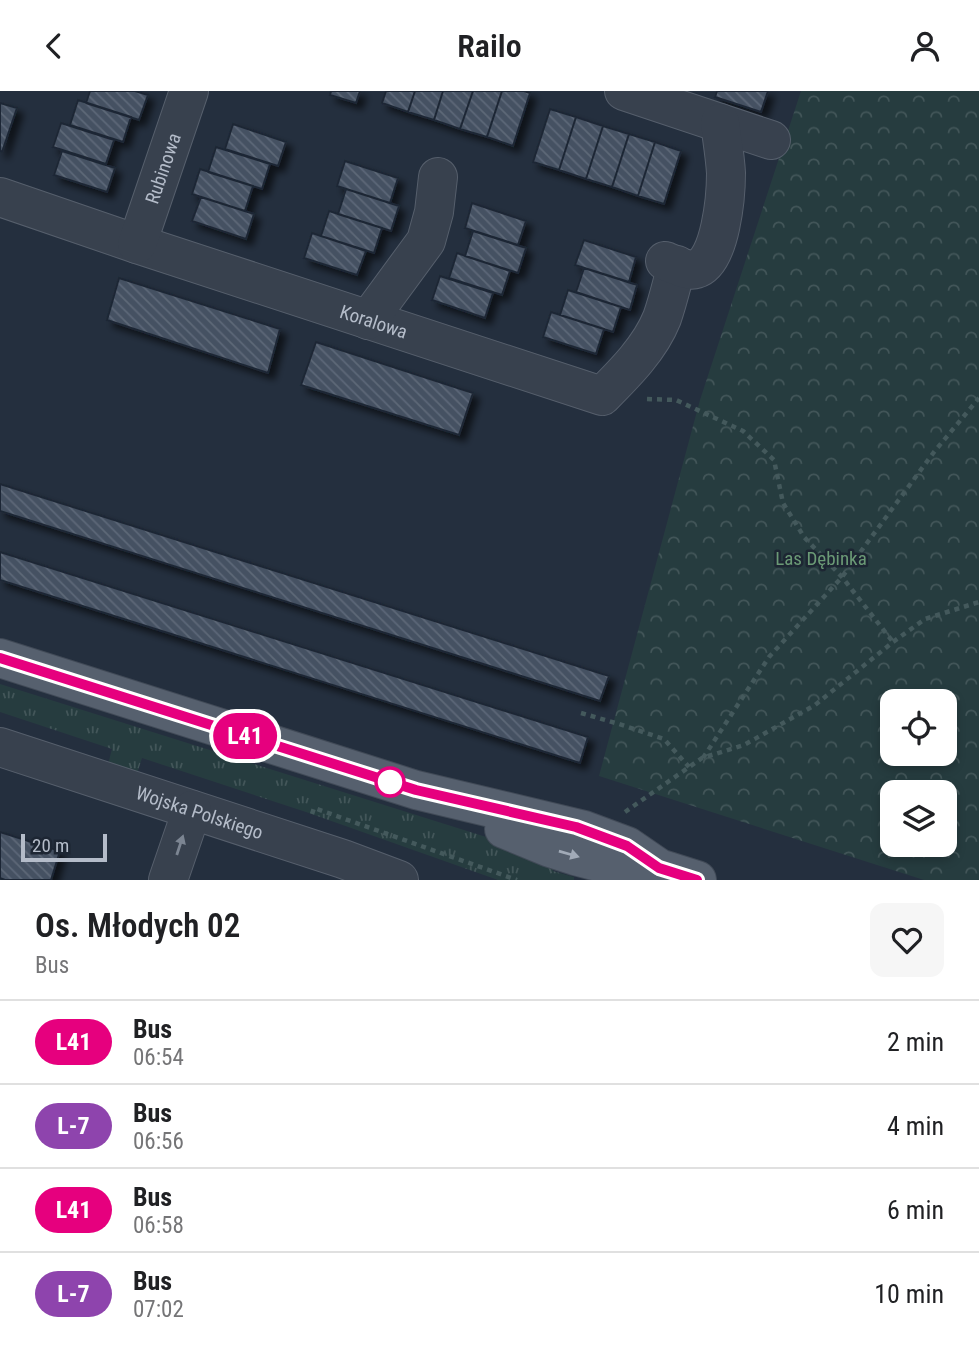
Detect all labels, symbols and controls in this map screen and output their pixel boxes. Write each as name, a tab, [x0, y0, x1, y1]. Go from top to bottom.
icon: back	[35, 27, 73, 65]
text: Railo	[457, 27, 522, 65]
icon: person	[906, 27, 944, 65]
street label: Rubinowa	[141, 130, 186, 207]
street label: Koralowa	[337, 300, 410, 344]
park label: Las Dębinka	[775, 547, 867, 570]
map controls	[880, 689, 957, 857]
button: locate	[880, 689, 957, 766]
line badge: L41	[205, 713, 285, 759]
text: L41	[227, 722, 263, 750]
unlabelled marker	[375, 767, 405, 797]
button: layers	[880, 780, 957, 857]
street label: Wojska Polskiego	[133, 781, 266, 844]
scale bar	[21, 831, 107, 863]
text: 20 m	[32, 834, 69, 857]
one-way arrow	[175, 834, 186, 855]
one-way arrow	[559, 850, 580, 860]
button: heart	[870, 903, 944, 977]
text: Os. Młodych 02	[35, 906, 240, 945]
text: Bus	[35, 952, 69, 979]
text: Bus	[133, 1014, 172, 1044]
text: 2 min	[887, 1027, 944, 1057]
text: L41	[56, 1028, 91, 1056]
text: 06:54	[133, 1044, 184, 1071]
text: Bus	[133, 1098, 172, 1128]
text: 4 min	[887, 1111, 944, 1141]
text: L-7	[57, 1112, 90, 1140]
text: 06:56	[133, 1128, 184, 1155]
text: Bus	[133, 1182, 172, 1212]
text: 6 min	[887, 1195, 944, 1225]
text: L41	[56, 1196, 91, 1224]
text: 06:58	[133, 1212, 184, 1239]
text: Bus	[133, 1266, 172, 1296]
text: 10 min	[874, 1279, 944, 1309]
text: L-7	[57, 1280, 90, 1308]
text: 07:02	[133, 1296, 184, 1323]

